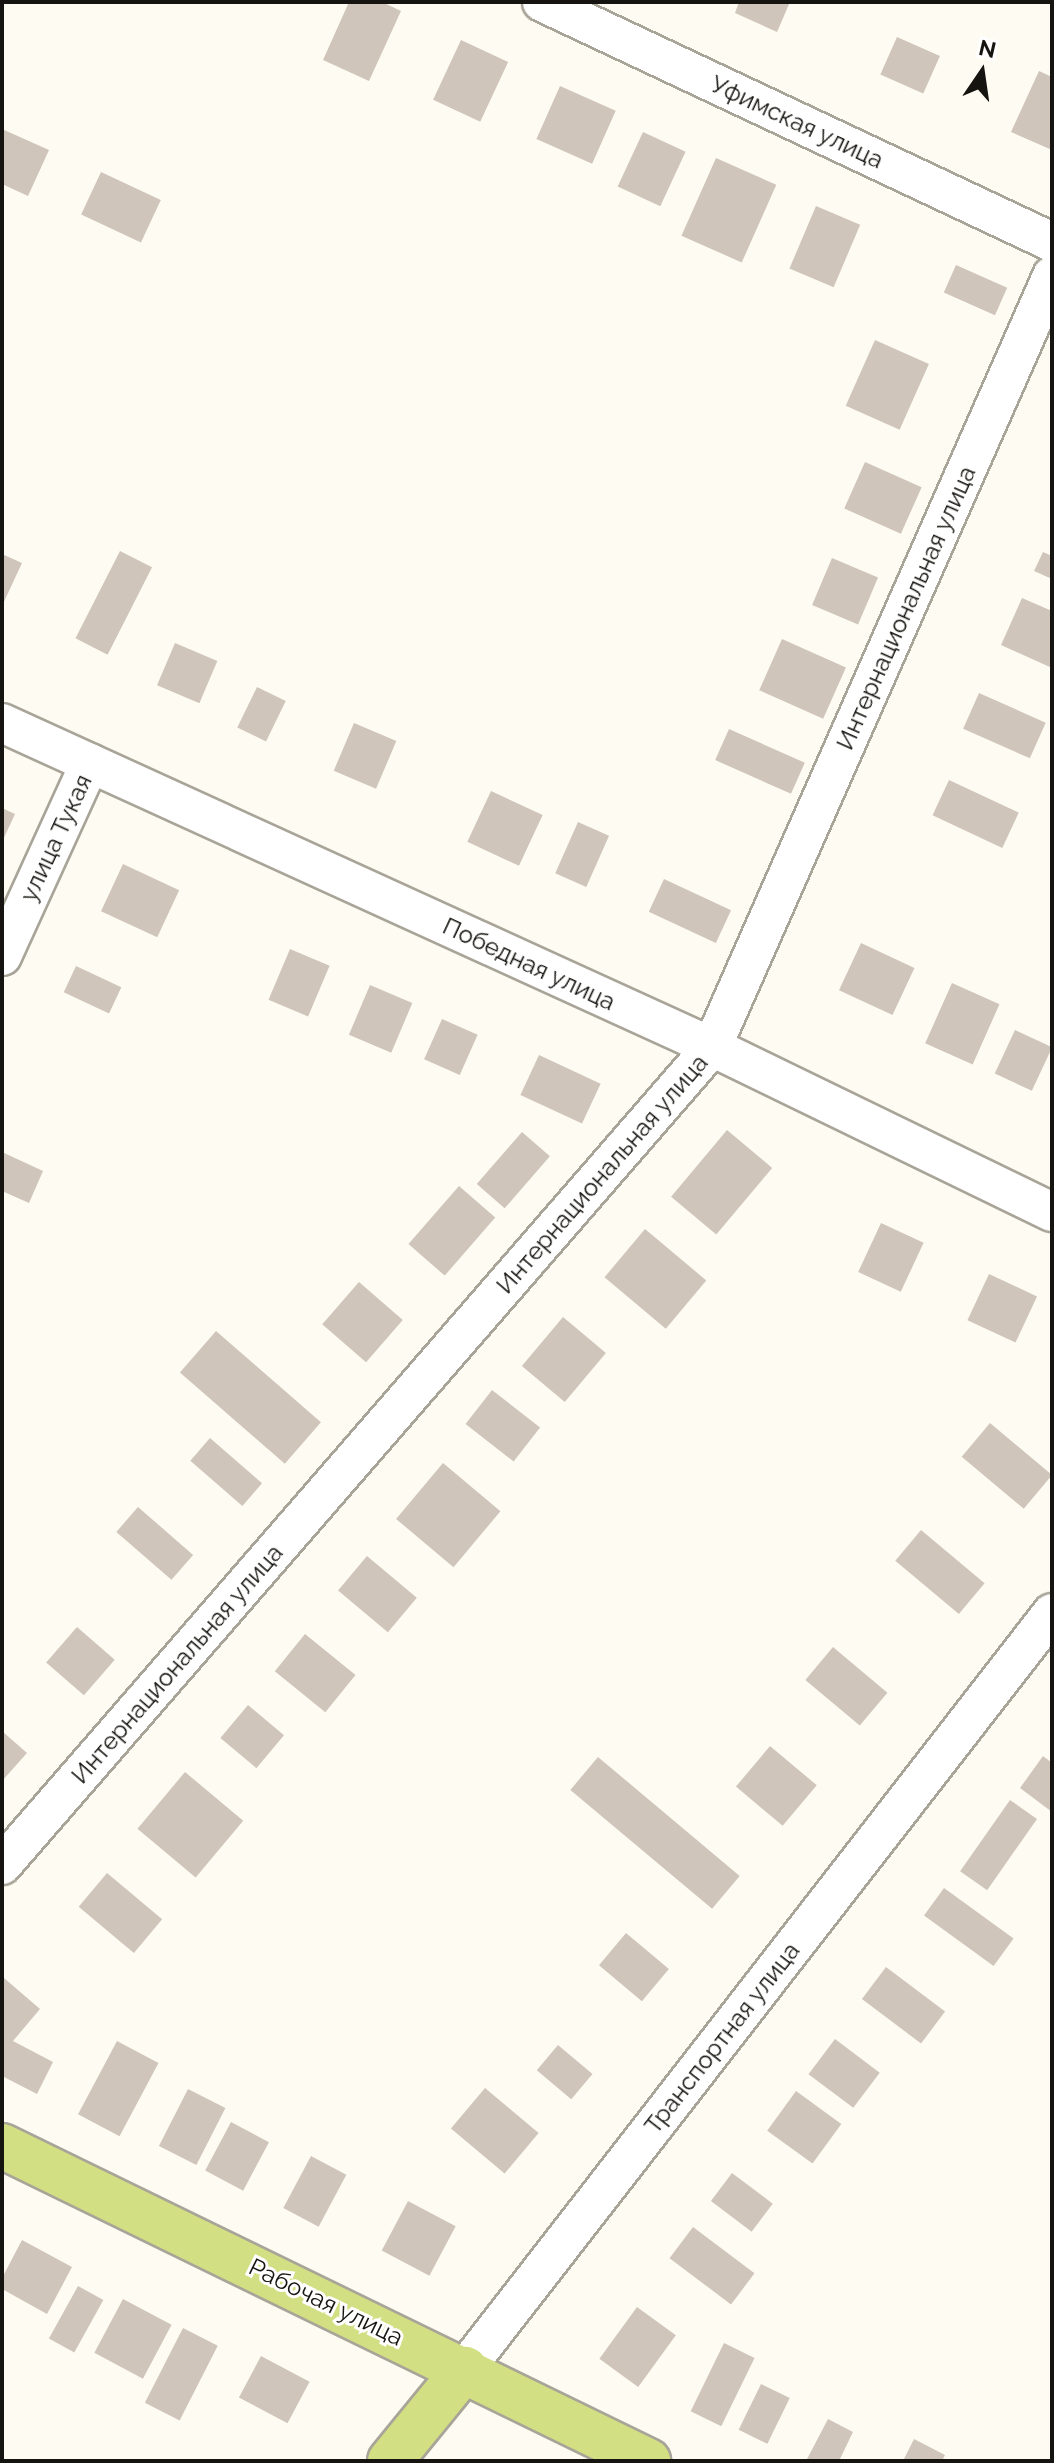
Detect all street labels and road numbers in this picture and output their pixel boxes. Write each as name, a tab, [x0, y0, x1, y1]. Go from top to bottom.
street label: Уфимская улица	[706, 69, 888, 175]
street label: Интернациональная улица	[830, 461, 982, 755]
street label: улица Тукая	[14, 770, 98, 906]
street label: Победная улица	[438, 911, 620, 1017]
street label: Интернациональная улица	[490, 1048, 714, 1300]
street label: Интернациональная улица	[65, 1538, 289, 1790]
street label: Транспортная улица	[638, 1936, 806, 2140]
street label: Рабочая улица	[244, 2252, 408, 2352]

